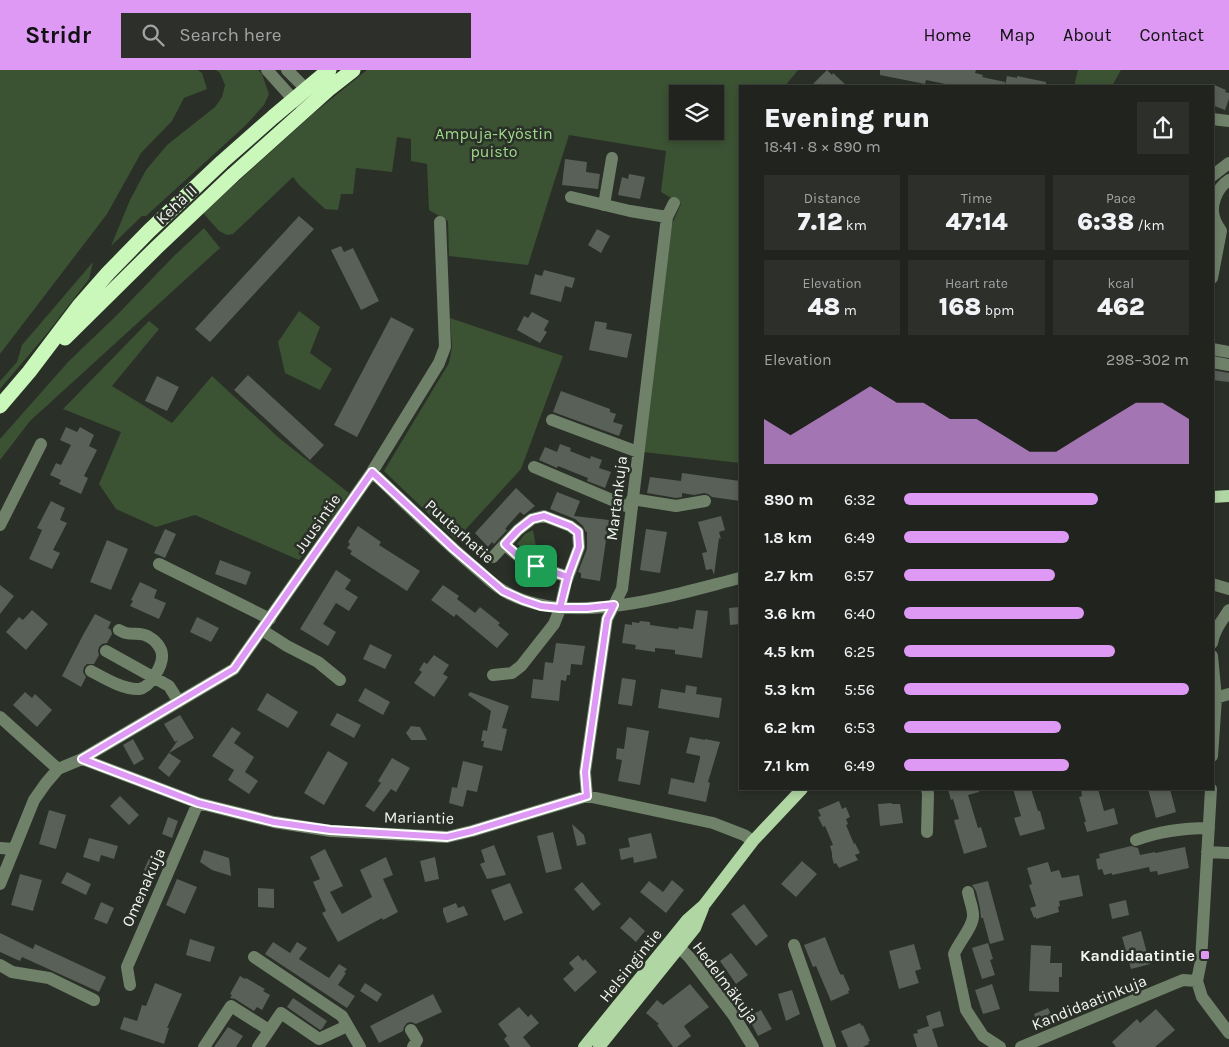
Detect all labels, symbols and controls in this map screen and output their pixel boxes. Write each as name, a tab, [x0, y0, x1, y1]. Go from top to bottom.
search box	[121, 13, 471, 58]
text: Stridr	[25, 21, 91, 49]
icon: search	[139, 21, 167, 49]
text: Search here	[179, 24, 281, 46]
text: Home	[923, 24, 971, 46]
text: Map	[999, 24, 1035, 46]
text: About	[1063, 24, 1112, 46]
text: Contact	[1140, 24, 1204, 46]
map controls	[669, 85, 724, 140]
button: layers	[669, 85, 724, 140]
text: Evening run	[764, 101, 930, 134]
button: share	[1137, 102, 1189, 154]
park label: Ampuja-Kyöstin puisto	[435, 124, 553, 161]
text: 18:41 · 8 × 890 m	[764, 137, 881, 156]
street label: Kehä II	[152, 181, 201, 228]
text: Distance	[804, 190, 860, 207]
text: Time	[961, 190, 992, 207]
text: Pace	[1106, 190, 1136, 207]
text: 7.12	[798, 207, 842, 236]
text: 47:14	[945, 207, 1008, 236]
text: 6:38	[1077, 207, 1134, 236]
text: km	[842, 217, 867, 234]
text: /km	[1134, 217, 1165, 234]
text: Elevation	[803, 275, 862, 292]
text: Heart rate	[945, 275, 1008, 292]
text: kcal	[1107, 275, 1134, 292]
text: 48	[808, 292, 840, 321]
text: 168	[939, 292, 981, 321]
text: 462	[1097, 292, 1145, 321]
text: m	[840, 302, 857, 319]
text: bpm	[981, 302, 1014, 319]
text: Elevation	[764, 350, 832, 369]
text: 298–302 m	[1106, 350, 1189, 369]
street label: Martankuja	[602, 455, 631, 541]
street label: Juusintie	[290, 490, 345, 556]
text: 890 m	[764, 490, 813, 509]
text: 6:32	[844, 490, 876, 509]
street label: Puutarhatie	[421, 495, 498, 567]
text: 1.8 km	[764, 528, 812, 547]
text: 6:49	[844, 528, 875, 547]
pin	[515, 545, 557, 587]
icon: arrive	[522, 552, 550, 580]
text: 2.7 km	[764, 566, 814, 585]
text: 6:57	[844, 566, 873, 585]
text: 3.6 km	[764, 604, 816, 623]
text: 6:40	[844, 604, 875, 623]
text: 4.5 km	[764, 642, 815, 661]
text: 6:25	[844, 642, 875, 661]
text: 5.3 km	[764, 680, 815, 699]
text: 5:56	[844, 680, 875, 699]
text: 6.2 km	[764, 718, 816, 737]
text: 6:53	[844, 718, 875, 737]
text: 7.1 km	[764, 756, 810, 775]
text: 6:49	[844, 756, 875, 775]
street label: Mariantie	[384, 807, 454, 828]
street label: Omenakuja	[118, 845, 169, 930]
street label: Helsingintie	[595, 925, 666, 1006]
street label: Hedelmäkuja	[689, 938, 762, 1027]
place label: Kandidaatintie	[1080, 946, 1195, 965]
marker: Kandidaatintie	[1199, 949, 1211, 961]
street label: Kandidaatinkuja	[1029, 971, 1150, 1034]

